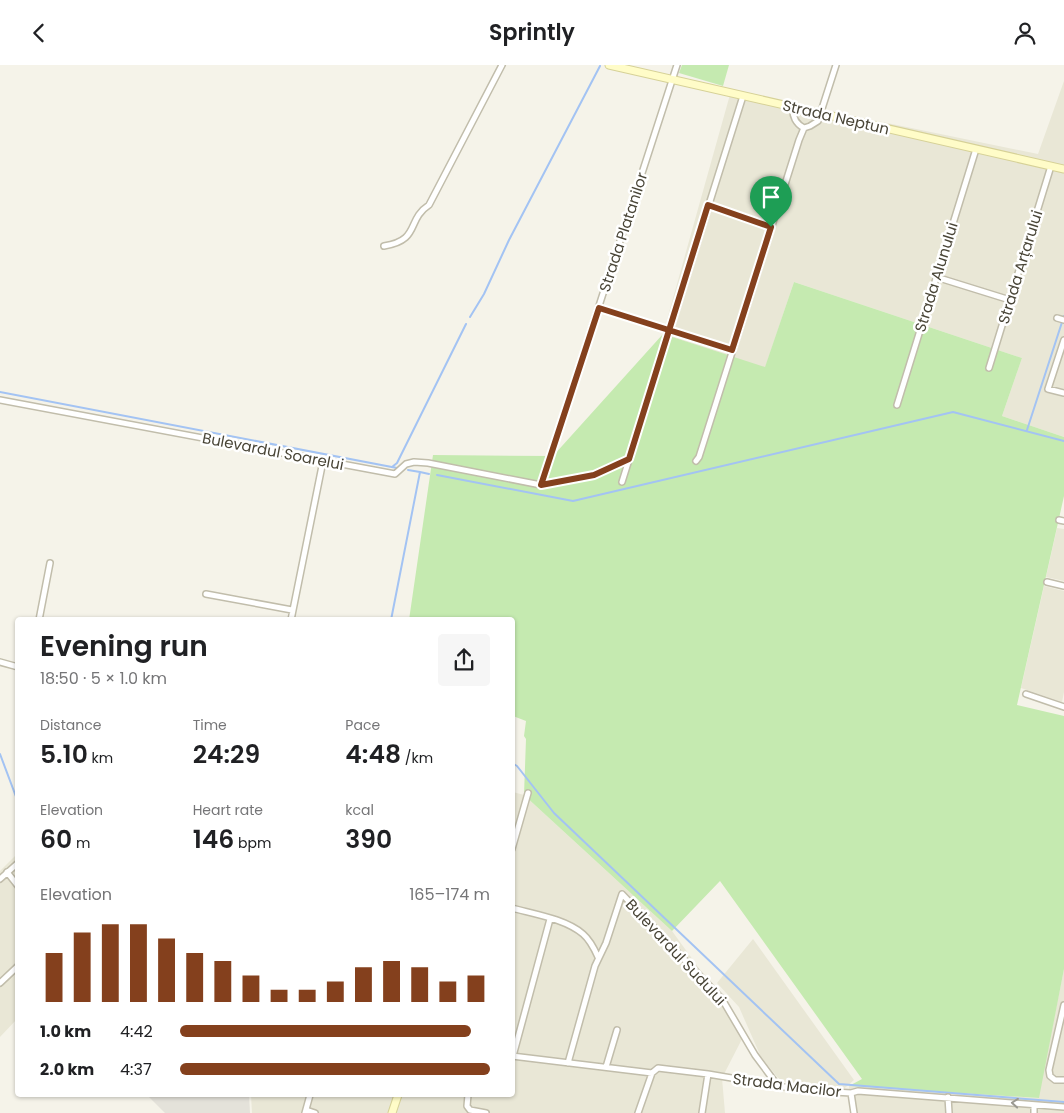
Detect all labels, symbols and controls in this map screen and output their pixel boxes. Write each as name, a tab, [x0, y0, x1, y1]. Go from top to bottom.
text: Sprintly	[489, 17, 575, 48]
icon: back	[25, 19, 53, 47]
icon: person	[1011, 19, 1039, 47]
street label: Strada Neptun	[781, 95, 891, 139]
street label: Strada Platanilor	[594, 169, 652, 294]
pin	[750, 176, 792, 227]
icon: arrive	[757, 183, 785, 211]
street label: Strada Arțarului	[993, 208, 1047, 326]
street label: Strada Alunului	[909, 219, 963, 335]
street label: Bulevardul Soarelui	[200, 427, 346, 475]
text: Evening run	[40, 627, 208, 666]
button: share	[438, 634, 490, 686]
text: 18:50 · 5 × 1.0 km	[40, 667, 167, 690]
text: Distance	[40, 715, 101, 735]
text: Time	[193, 715, 227, 735]
text: Pace	[345, 715, 380, 735]
text: 5.10	[40, 737, 88, 772]
text: 24:29	[193, 737, 260, 772]
text: 4:48	[345, 737, 401, 772]
text: km	[88, 748, 113, 768]
text: /km	[401, 748, 433, 768]
text: Elevation	[40, 800, 103, 820]
text: Heart rate	[193, 800, 263, 820]
text: kcal	[345, 800, 374, 820]
text: 60	[40, 822, 72, 857]
text: 146	[193, 822, 234, 857]
text: 390	[345, 822, 392, 857]
text: m	[72, 833, 90, 853]
text: bpm	[234, 833, 271, 853]
text: Elevation	[40, 883, 112, 906]
text: 165–174 m	[409, 883, 490, 906]
street label: Bulevardul Sudului	[621, 894, 731, 1010]
text: 1.0 km	[40, 1020, 91, 1043]
text: 4:42	[120, 1020, 153, 1043]
text: 2.0 km	[40, 1058, 94, 1081]
text: 4:37	[120, 1058, 152, 1081]
street label: Strada Macilor	[732, 1068, 843, 1102]
one-way arrow	[1011, 1098, 1019, 1109]

